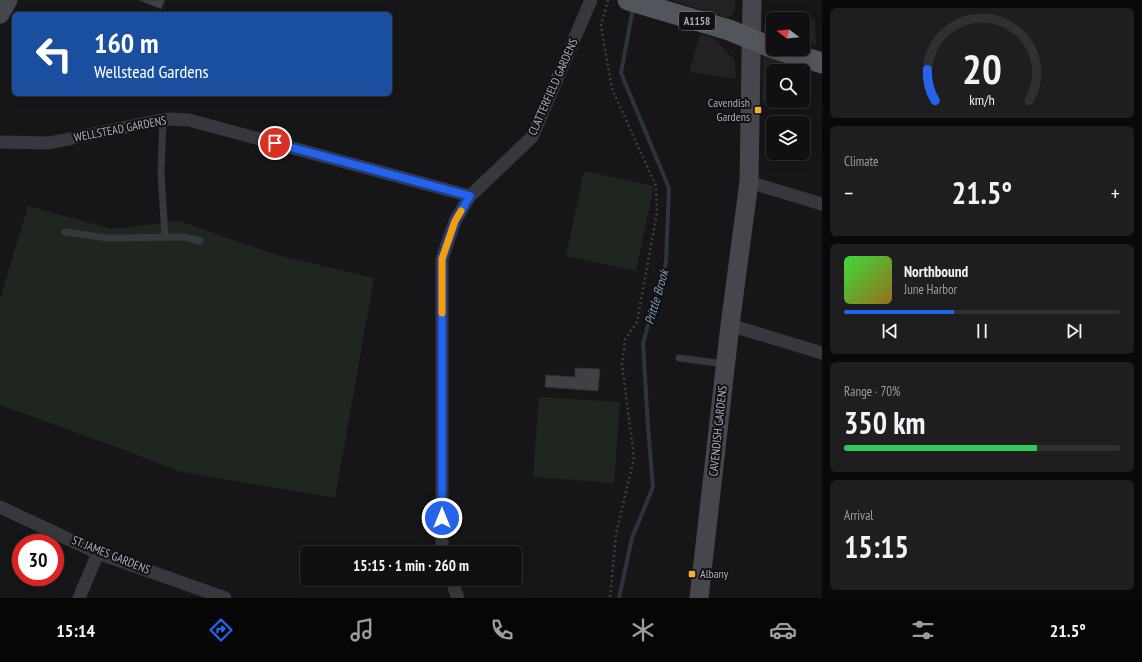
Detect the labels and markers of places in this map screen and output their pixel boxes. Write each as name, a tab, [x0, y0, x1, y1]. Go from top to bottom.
place label: Cavendish Gardens	[708, 95, 750, 124]
marker: Cavendish Gardens	[753, 105, 763, 115]
pin	[258, 126, 292, 160]
place label: Albany	[700, 566, 729, 581]
marker: Albany	[687, 569, 697, 579]

